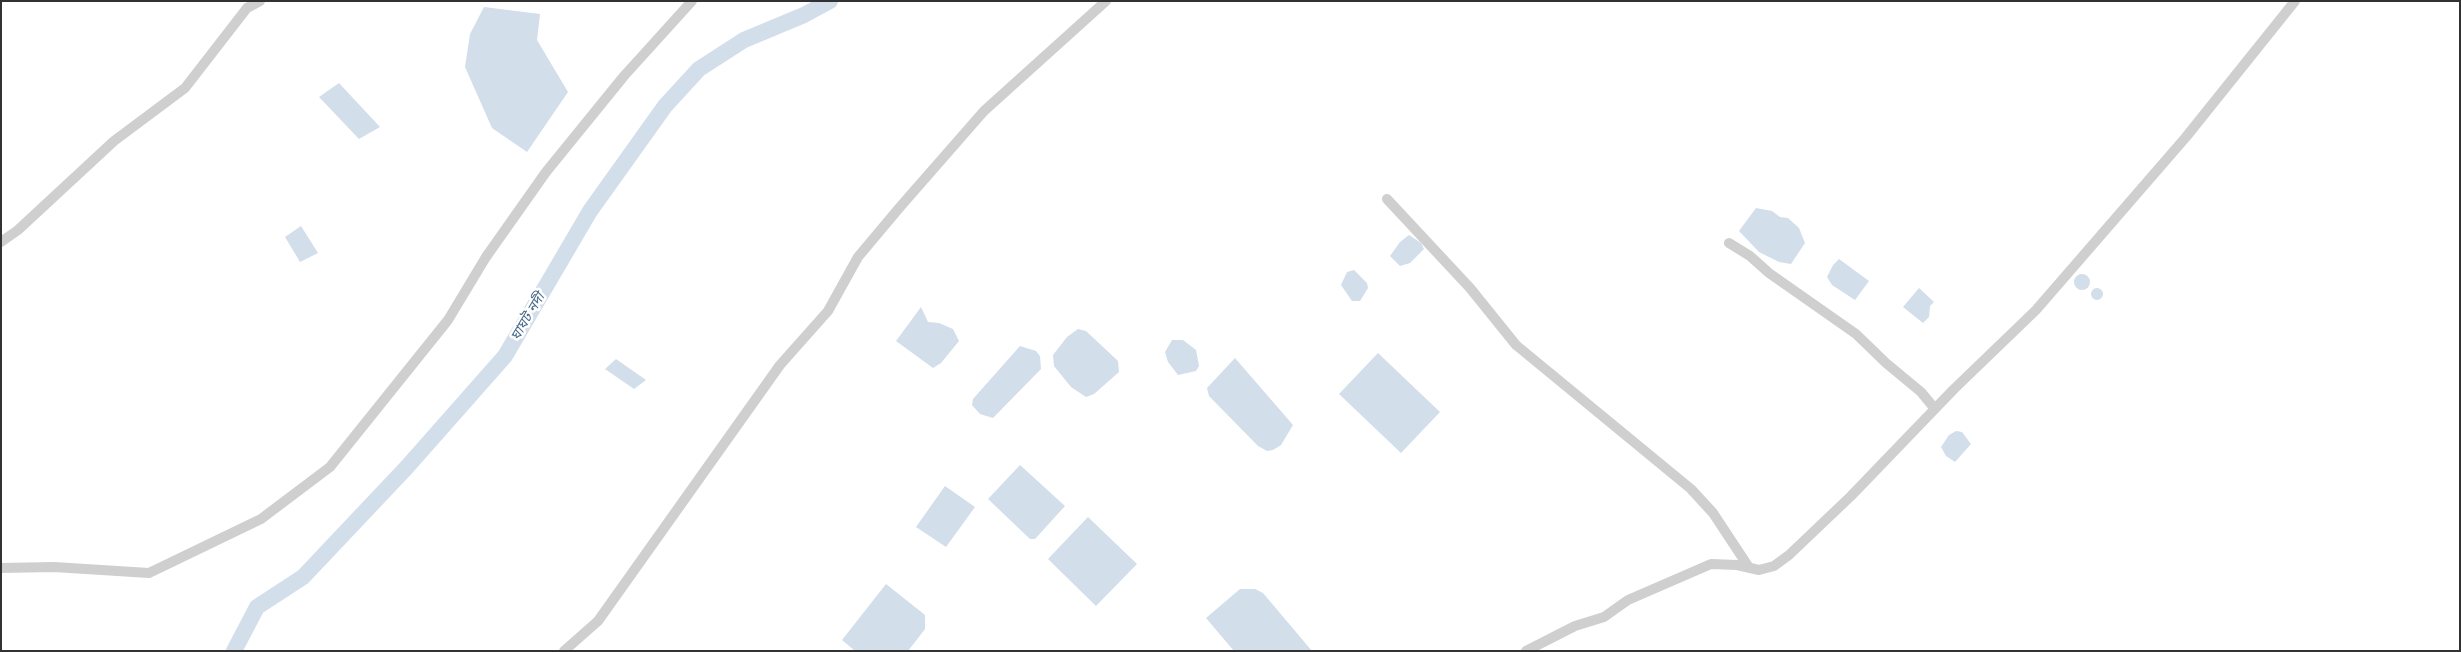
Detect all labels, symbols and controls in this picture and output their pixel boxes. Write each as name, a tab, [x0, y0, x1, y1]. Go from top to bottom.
water label: ঘাঘট নদী	[507, 290, 549, 344]

